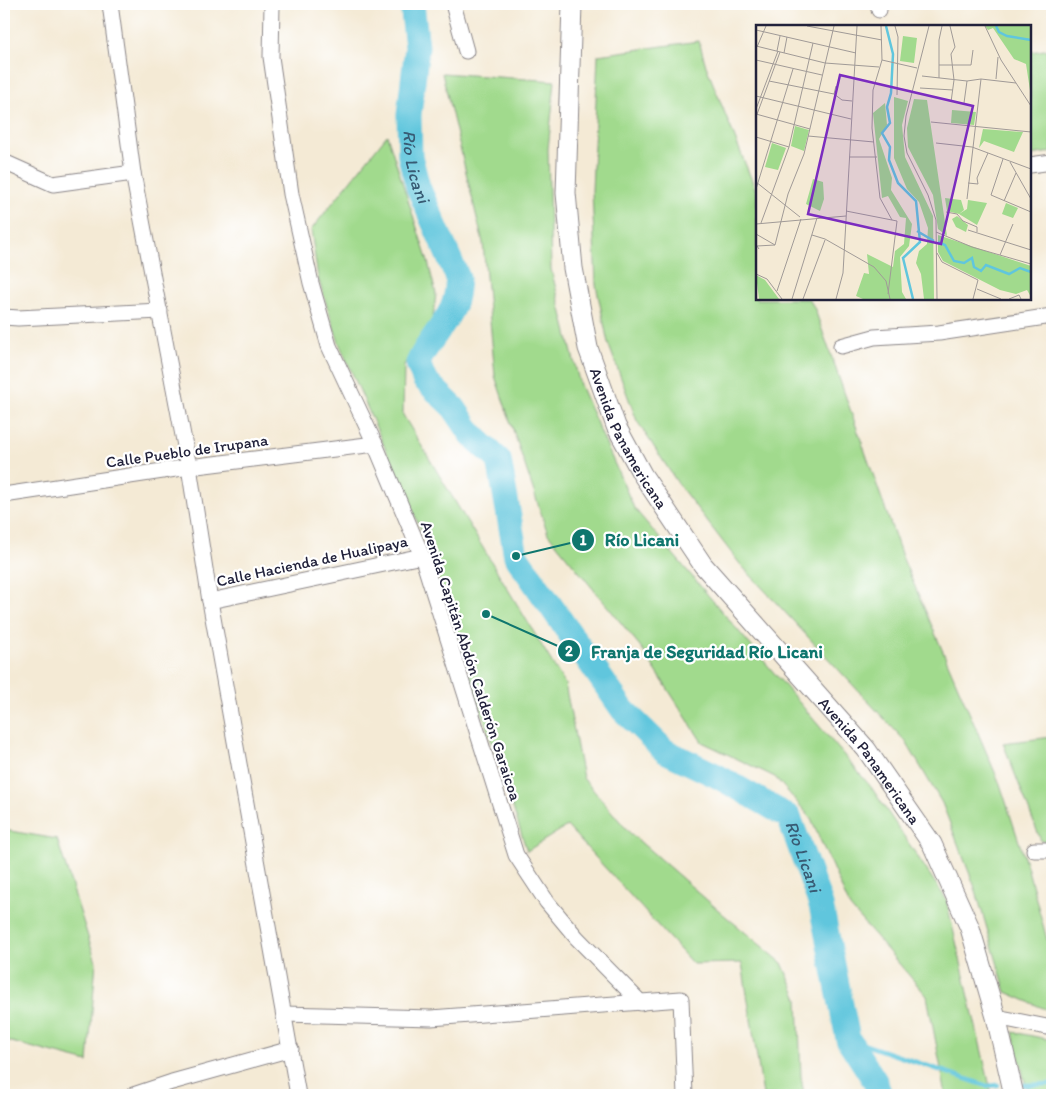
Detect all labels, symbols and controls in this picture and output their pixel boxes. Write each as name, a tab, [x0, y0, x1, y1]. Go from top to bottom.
inset map	[756, 25, 1031, 300]
water label: Río Licani	[398, 130, 436, 209]
street label: Avenida Panamericana	[586, 365, 672, 513]
street label: Calle Pueblo de Irupana	[105, 430, 270, 472]
street label: Avenida Capitán Abdón Calderón Garaicoa	[417, 519, 525, 804]
callout: Río Licani	[570, 523, 689, 556]
text: Río Licani	[605, 529, 679, 551]
street label: Calle Hacienda de Hualipaya	[215, 531, 410, 591]
text: 1	[580, 531, 587, 549]
callout: Franja de Seguridad Río Licani	[556, 635, 832, 668]
text: Franja de Seguridad Río Licani	[591, 641, 823, 663]
text: 2	[565, 642, 573, 660]
street label: Avenida Panamericana	[815, 693, 925, 828]
water label: Río Licani	[780, 818, 827, 897]

